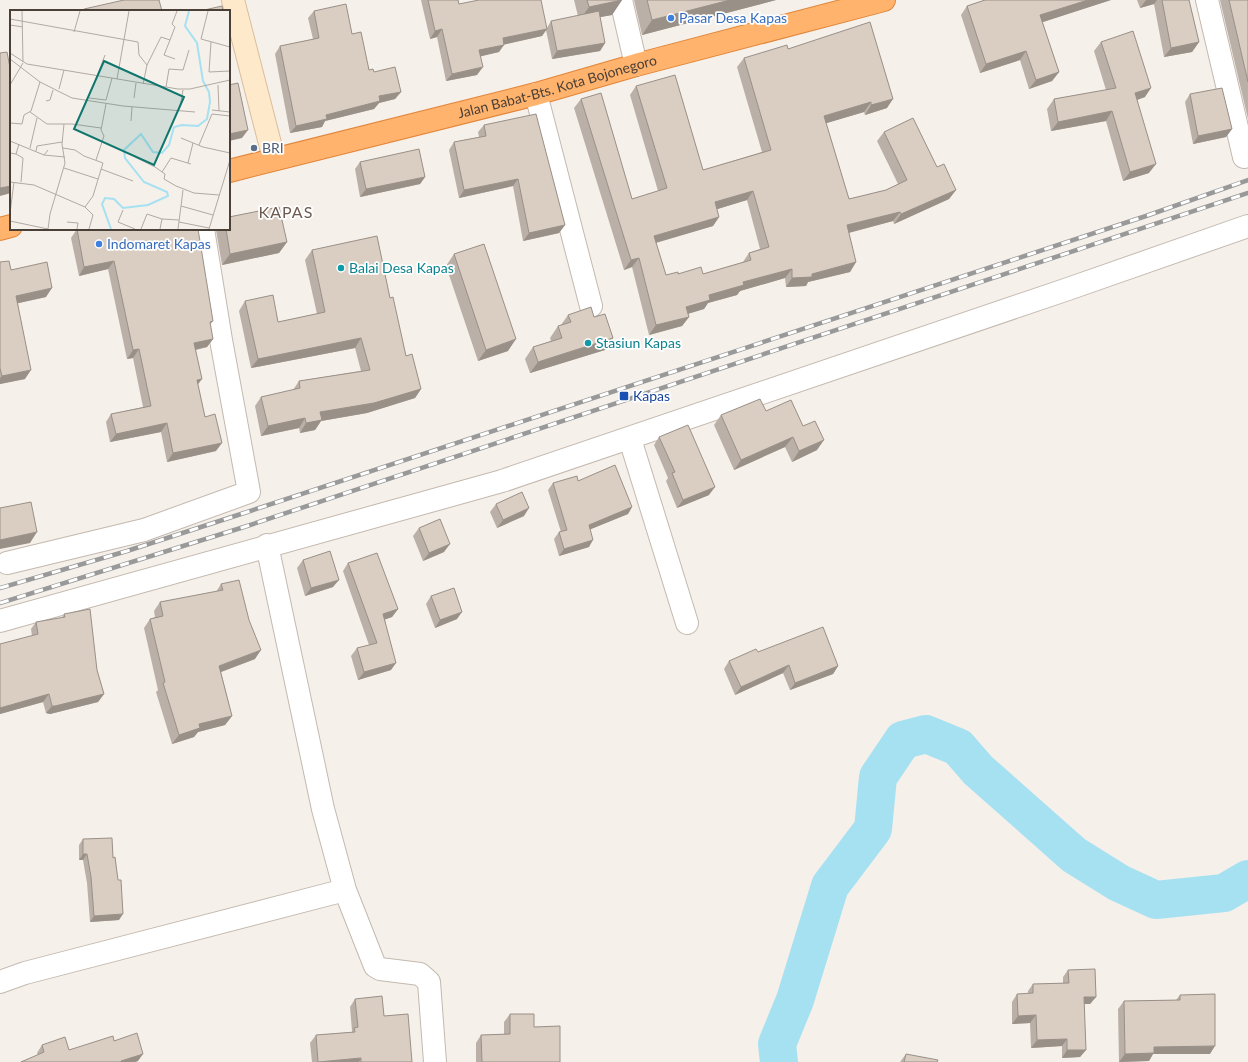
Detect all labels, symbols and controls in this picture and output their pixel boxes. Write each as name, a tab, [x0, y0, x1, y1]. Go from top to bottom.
place label: Pasar Desa Kapas	[679, 9, 787, 26]
inset map	[10, 10, 230, 230]
marker: Pasar Desa Kapas	[666, 13, 676, 23]
street label: Jalan Babat-Bts. Kota Bojonegoro	[456, 51, 659, 121]
place label: BRI	[262, 139, 284, 156]
marker: BRI	[249, 143, 259, 153]
district label: KAPAS	[259, 202, 313, 221]
place label: Indomaret Kapas	[107, 235, 211, 252]
marker: Indomaret Kapas	[94, 239, 104, 249]
place label: Balai Desa Kapas	[349, 259, 454, 276]
marker: Balai Desa Kapas	[336, 263, 346, 273]
place label: Stasiun Kapas	[596, 334, 681, 351]
marker: Stasiun Kapas	[583, 338, 593, 348]
place label: Kapas	[633, 387, 670, 404]
marker: Kapas	[618, 390, 630, 402]

